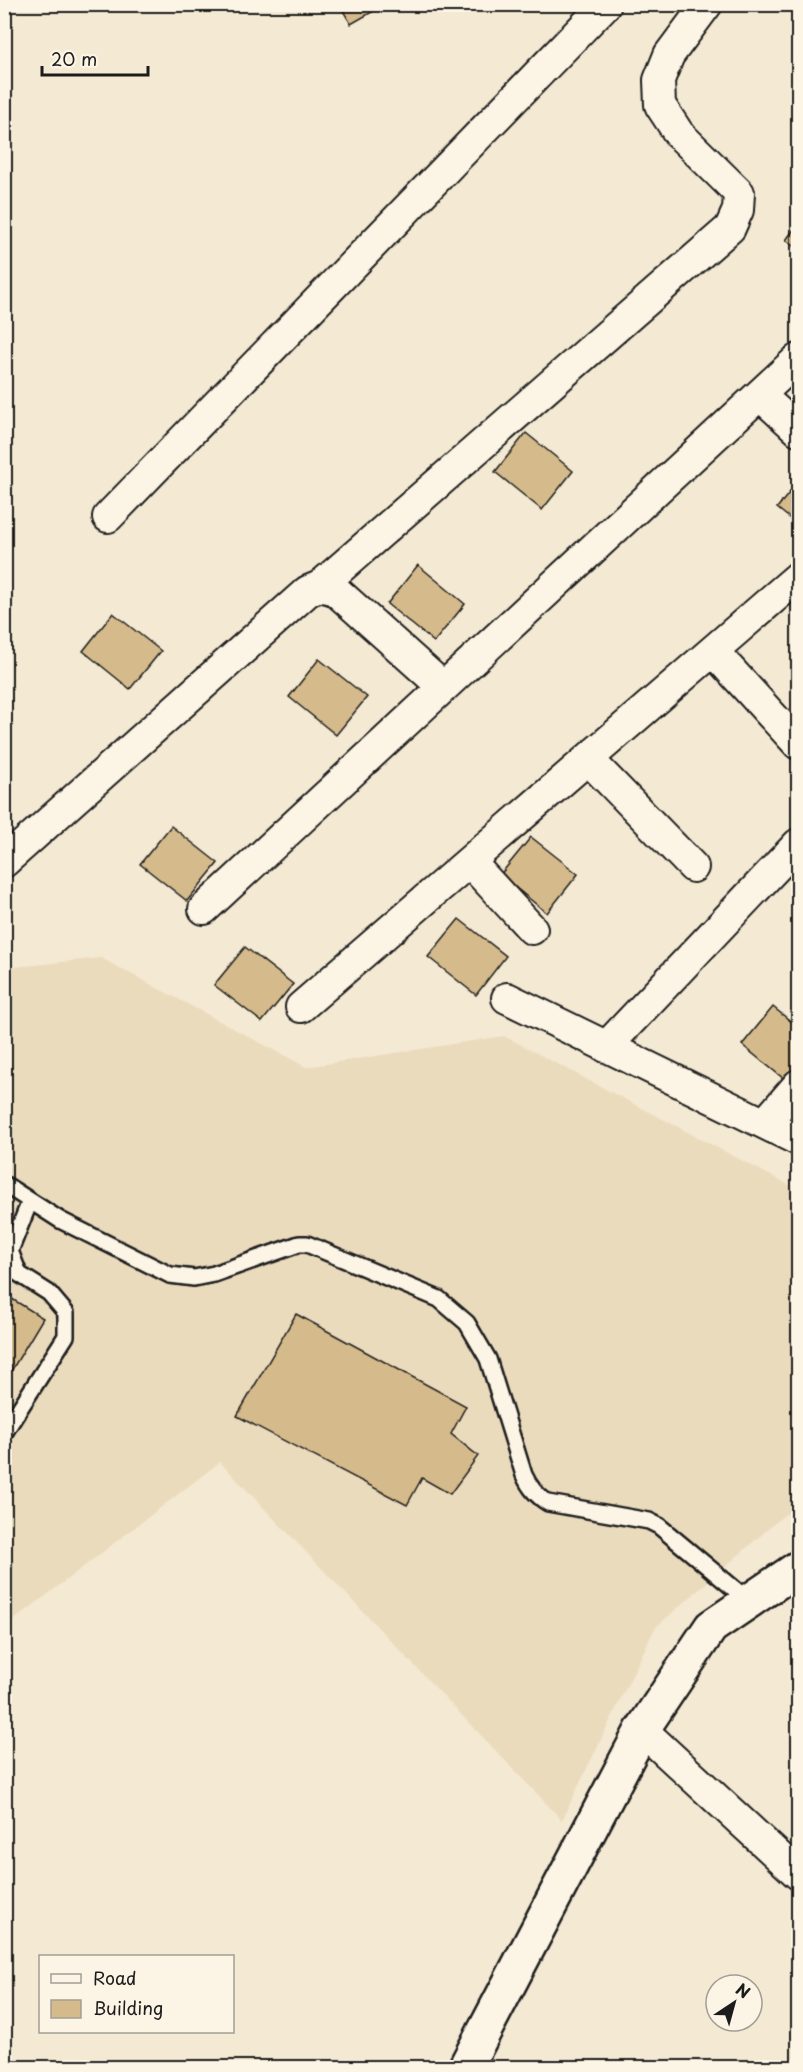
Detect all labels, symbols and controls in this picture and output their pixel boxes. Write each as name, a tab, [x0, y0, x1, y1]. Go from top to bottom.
scale bar	[42, 39, 148, 77]
text: 20 m	[51, 45, 97, 72]
legend	[39, 1955, 234, 2033]
text: Road	[93, 1964, 137, 1991]
north arrow	[704, 1973, 764, 2033]
text: N	[731, 1977, 756, 2003]
text: Building	[93, 1994, 163, 2021]

